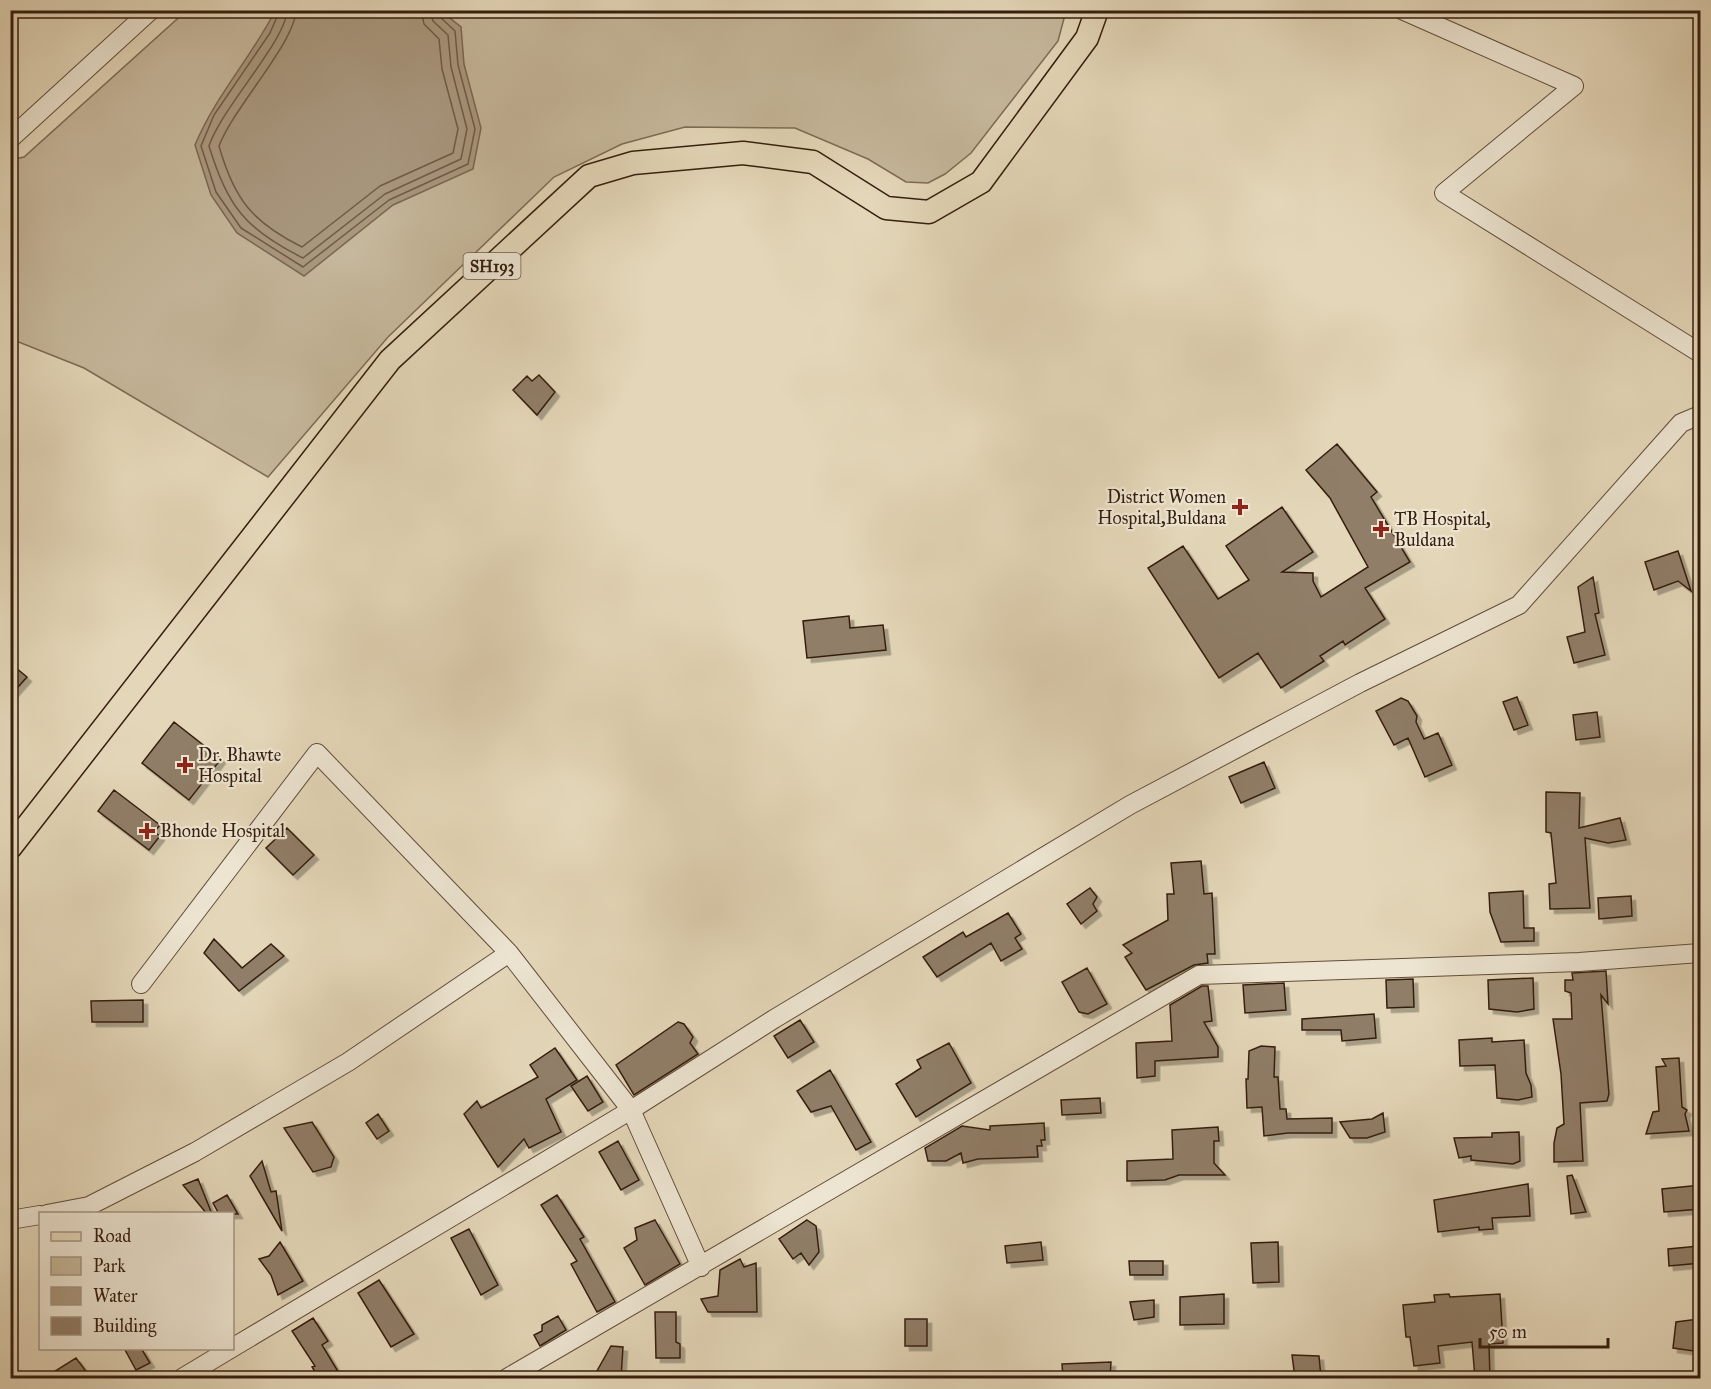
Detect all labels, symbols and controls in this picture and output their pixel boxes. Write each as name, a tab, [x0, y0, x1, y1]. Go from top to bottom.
road number: SH193	[464, 253, 520, 279]
place label: District Women Hospital,Buldana	[1097, 486, 1226, 529]
marker: District Women Hospital,Buldana	[1231, 498, 1249, 516]
place label: TB Hospital, Buldana	[1394, 508, 1491, 551]
marker: TB Hospital, Buldana	[1372, 520, 1390, 538]
place label: Dr. Bhawte Hospital	[198, 744, 281, 787]
marker: Dr. Bhawte Hospital	[176, 756, 194, 774]
place label: Bhonde Hospital	[160, 820, 285, 842]
marker: Bhonde Hospital	[138, 822, 156, 840]
legend	[39, 1212, 234, 1350]
text: Road	[93, 1225, 131, 1247]
text: Park	[93, 1255, 126, 1277]
text: Water	[93, 1285, 138, 1307]
scale bar	[1480, 1311, 1608, 1349]
text: Building	[93, 1315, 157, 1338]
text: 50 m	[1489, 1321, 1527, 1343]

